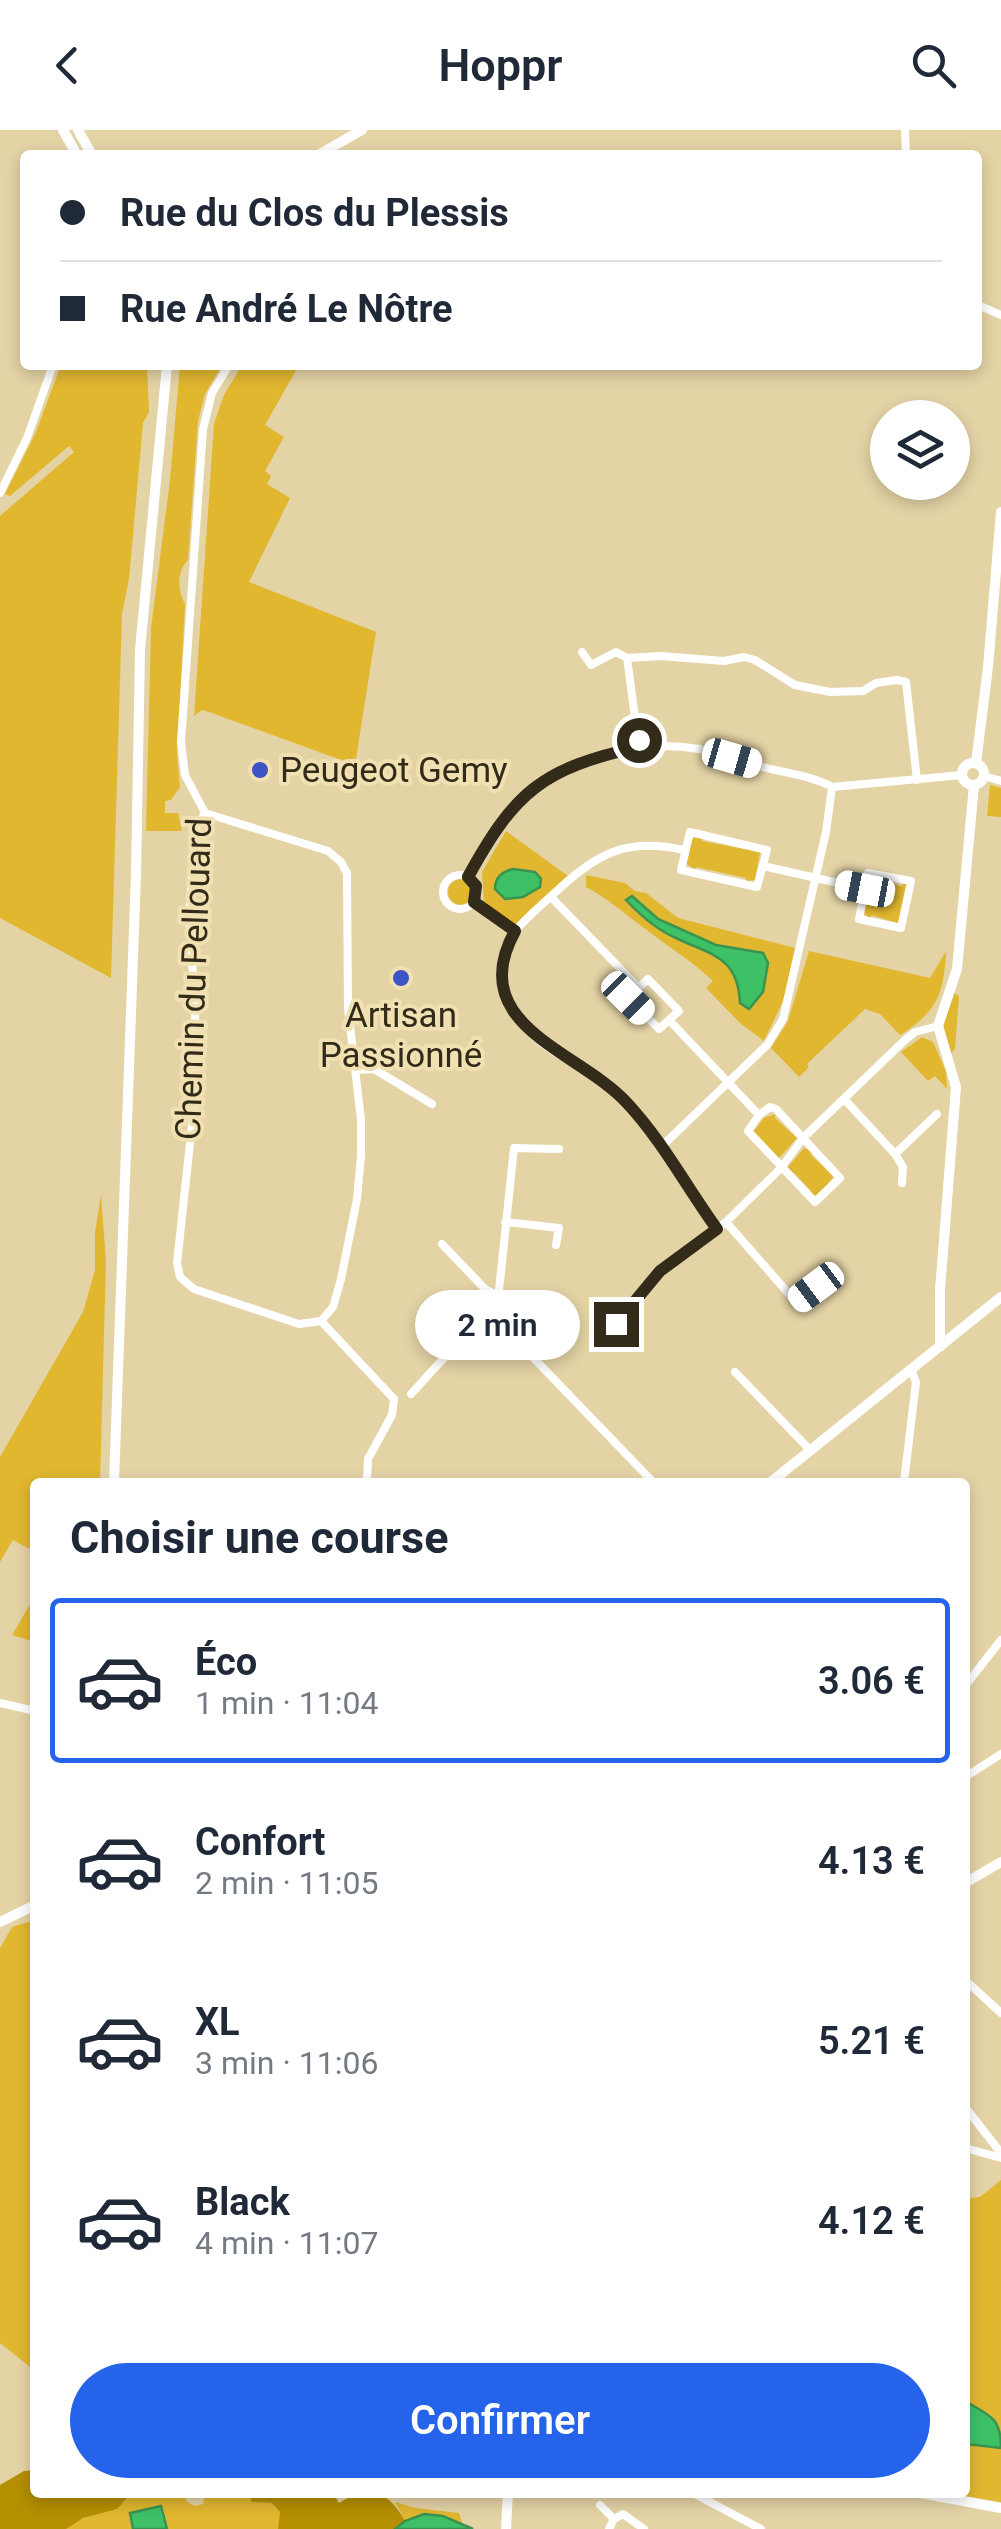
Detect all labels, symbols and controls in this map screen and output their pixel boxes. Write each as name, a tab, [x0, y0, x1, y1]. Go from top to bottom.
icon: back	[40, 38, 95, 93]
icon: search	[906, 38, 961, 93]
text: Hoppr	[438, 39, 563, 92]
text: Rue du Clos du Plessis	[120, 191, 509, 235]
text: Rue André Le Nôtre	[120, 287, 452, 331]
map controls	[870, 400, 970, 500]
button: layers	[870, 400, 970, 500]
route start	[617, 718, 662, 763]
car	[699, 735, 765, 781]
place label: Peugeot Gemy	[280, 750, 508, 791]
marker: Peugeot Gemy	[249, 759, 271, 781]
street label: Chemin du Pellouard	[168, 817, 220, 1141]
car	[833, 869, 897, 909]
car	[596, 966, 660, 1030]
marker: Artisan Passionné	[390, 967, 412, 989]
place label: Artisan Passionné	[320, 995, 482, 1076]
car	[783, 1257, 849, 1317]
callout: 2 min	[416, 1289, 581, 1359]
route end	[594, 1302, 639, 1347]
text: 2 min	[457, 1306, 538, 1344]
text: Choisir une course	[70, 1511, 449, 1564]
icon: car	[75, 1636, 165, 1726]
text: Éco	[195, 1640, 257, 1684]
text: 3.06 €	[818, 1659, 925, 1703]
text: 1 min · 11:04	[195, 1684, 378, 1722]
icon: car	[75, 1816, 165, 1906]
text: Confort	[195, 1820, 325, 1864]
text: 4.13 €	[818, 1839, 925, 1883]
text: 2 min · 11:05	[195, 1864, 378, 1902]
icon: car	[75, 1996, 165, 2086]
text: XL	[195, 2000, 240, 2044]
text: 5.21 €	[818, 2019, 925, 2063]
text: 3 min · 11:06	[195, 2044, 378, 2082]
icon: car	[75, 2176, 165, 2266]
text: Black	[195, 2180, 290, 2224]
text: 4.12 €	[818, 2199, 925, 2243]
text: 4 min · 11:07	[195, 2224, 378, 2262]
button: Confirmer	[70, 2363, 930, 2478]

